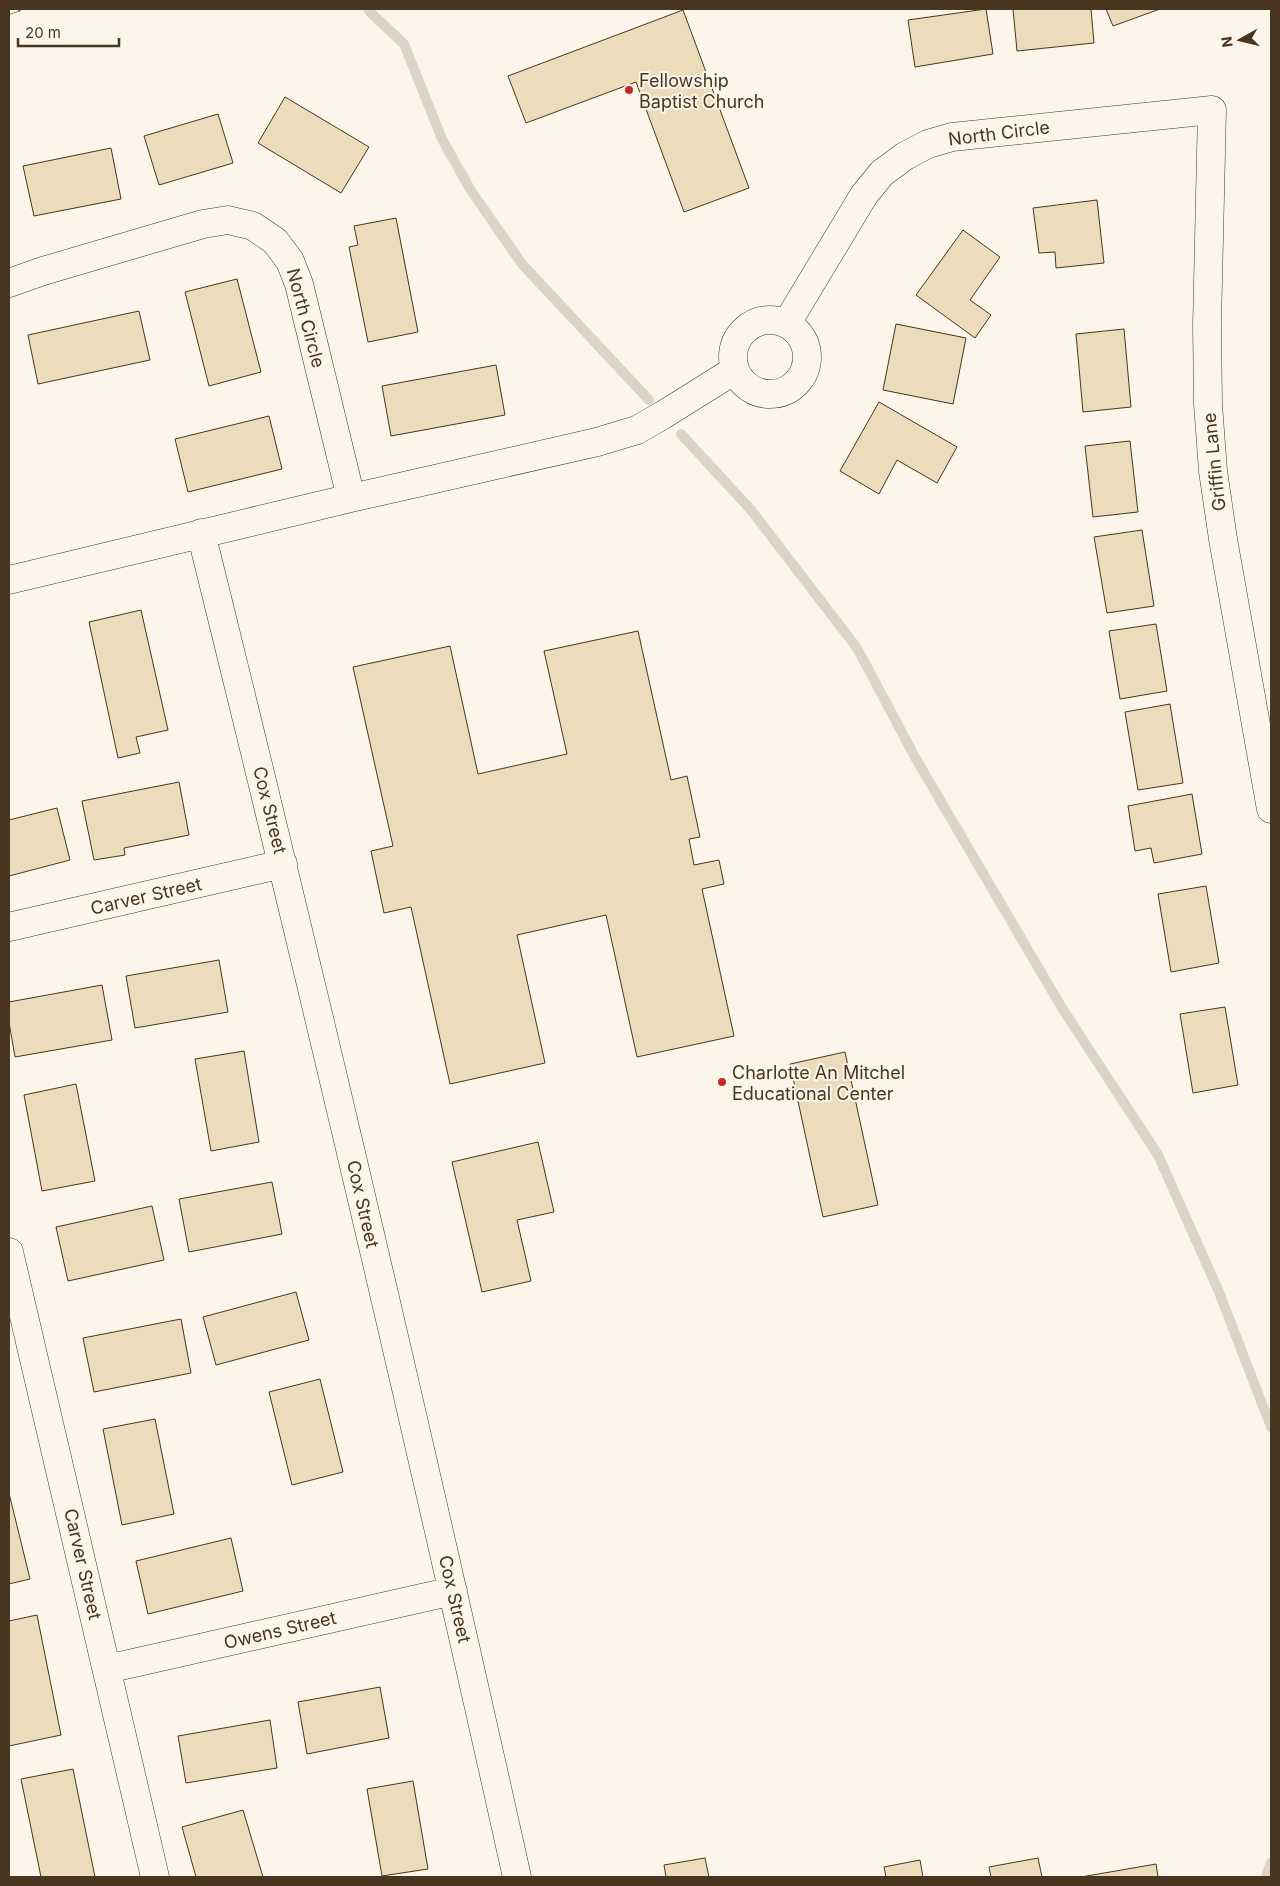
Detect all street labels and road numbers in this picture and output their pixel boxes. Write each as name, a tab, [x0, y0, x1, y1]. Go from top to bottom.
street label: North Circle	[947, 116, 1051, 150]
street label: North Circle	[283, 266, 329, 370]
street label: Griffin Lane	[1198, 412, 1230, 512]
street label: Cox Street	[249, 764, 291, 856]
street label: Carver Street	[88, 873, 204, 919]
street label: Cox Street	[343, 1158, 383, 1250]
street label: Carver Street	[60, 1506, 106, 1622]
street label: Cox Street	[435, 1553, 475, 1645]
street label: Owens Street	[222, 1607, 338, 1653]

